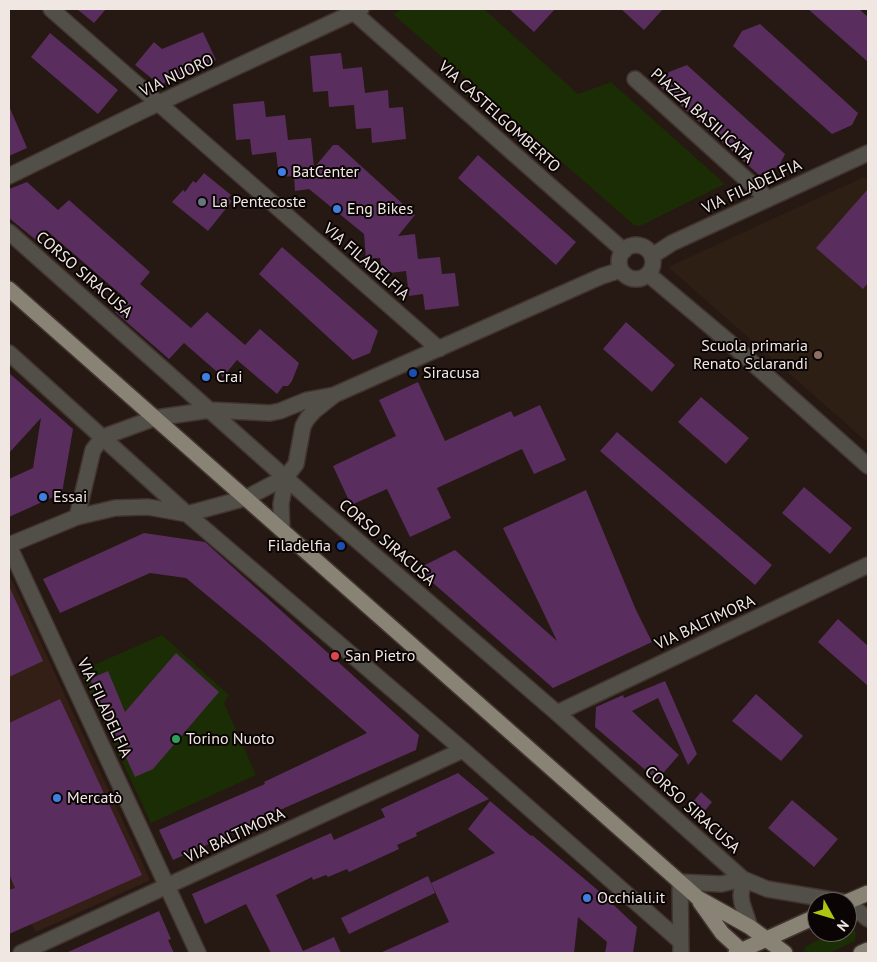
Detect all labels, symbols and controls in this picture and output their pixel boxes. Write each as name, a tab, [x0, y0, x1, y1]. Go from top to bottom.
street label: VIA NUORO	[137, 51, 217, 101]
street label: VIA CASTELGOMBERTO	[434, 57, 564, 177]
street label: PIAZZA BASILICATA	[646, 65, 758, 167]
street label: VIA FILADELFIA	[699, 156, 805, 218]
place label: BatCenter	[292, 162, 359, 182]
marker: BatCenter	[276, 166, 288, 178]
place label: La Pentecoste	[212, 192, 306, 212]
marker: La Pentecoste	[196, 196, 208, 208]
place label: Eng Bikes	[347, 199, 413, 219]
marker: Eng Bikes	[331, 203, 343, 215]
street label: VIA FILADELFIA	[319, 219, 413, 305]
street label: CORSO SIRACUSA	[32, 228, 136, 322]
place label: Scuola primaria Renato Sclarandi	[693, 336, 808, 374]
marker: Scuola primaria Renato Sclarandi	[812, 349, 824, 361]
place label: Siracusa	[423, 363, 480, 383]
place label: Crai	[216, 367, 243, 387]
marker: Siracusa	[407, 367, 419, 379]
marker: Crai	[200, 371, 212, 383]
place label: Essai	[53, 487, 87, 507]
marker: Essai	[37, 491, 49, 503]
street label: CORSO SIRACUSA	[335, 496, 439, 590]
place label: Filadelfia	[268, 536, 331, 556]
marker: Filadelfia	[335, 540, 347, 552]
street label: VIA BALTIMORA	[652, 591, 758, 655]
place label: San Pietro	[345, 646, 415, 666]
marker: San Pietro	[329, 650, 341, 662]
street label: VIA FILADELFIA	[73, 655, 135, 761]
place label: Torino Nuoto	[186, 729, 275, 749]
marker: Torino Nuoto	[170, 733, 182, 745]
street label: CORSO SIRACUSA	[640, 762, 744, 858]
place label: Mercatò	[67, 788, 122, 808]
marker: Mercatò	[51, 792, 63, 804]
street label: VIA BALTIMORA	[182, 804, 288, 868]
place label: Occhiali.it	[597, 888, 665, 908]
marker: Occhiali.it	[581, 892, 593, 904]
north arrow	[807, 892, 857, 942]
text: N	[833, 917, 853, 935]

